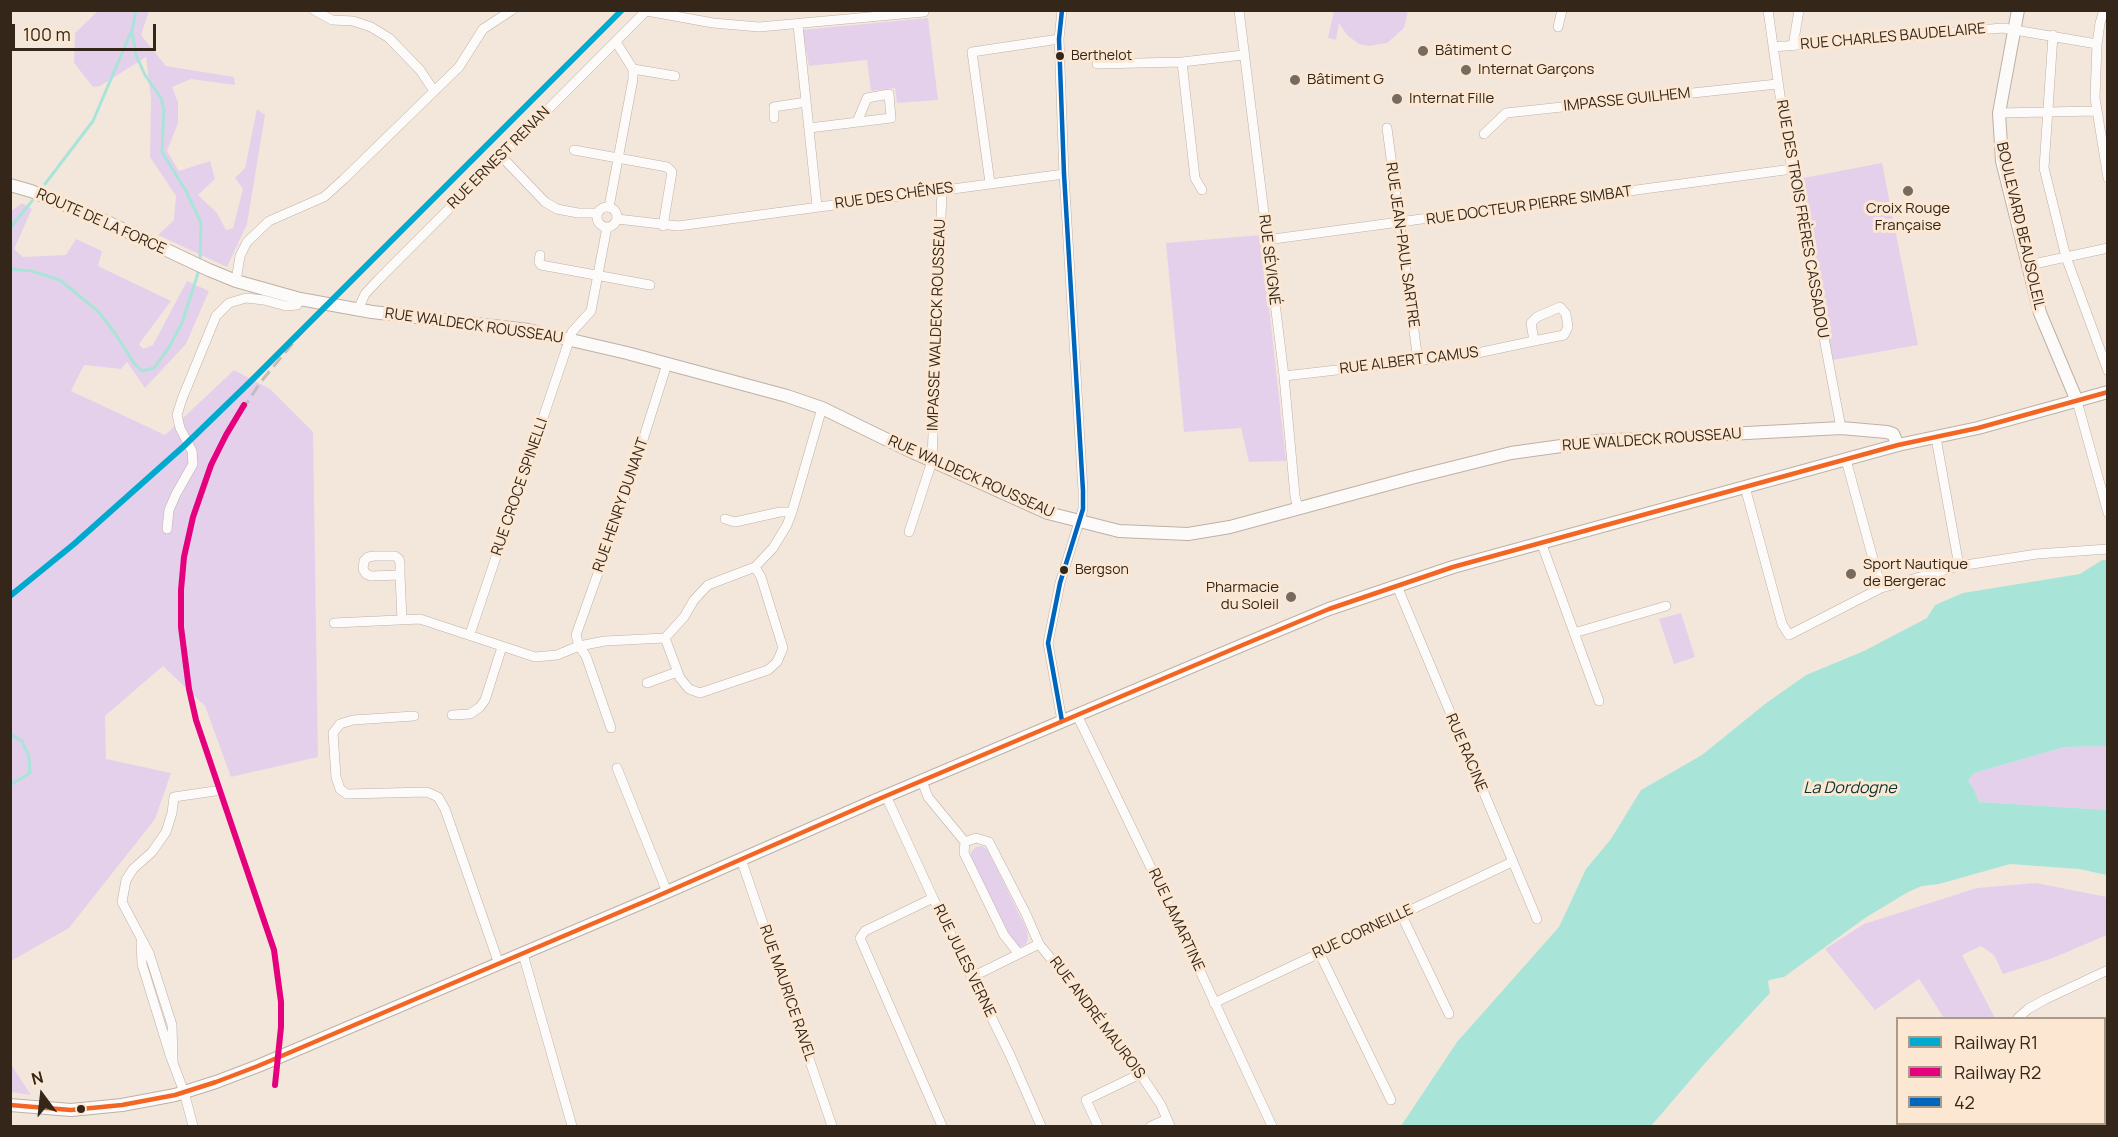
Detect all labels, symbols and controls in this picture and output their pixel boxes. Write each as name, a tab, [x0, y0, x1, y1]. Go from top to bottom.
scale bar	[15, 12, 159, 50]
street label: RUE CHARLES BAUDELAIRE	[1800, 20, 1986, 54]
text: 100 m	[23, 22, 71, 46]
place label: Bâtiment C	[1435, 42, 1512, 60]
marker: Bâtiment C	[1416, 44, 1430, 58]
place label: Berthelot	[1071, 48, 1132, 64]
marker: Berthelot	[1054, 50, 1066, 62]
place label: Internat Garçons	[1478, 61, 1594, 79]
marker: Internat Garçons	[1459, 63, 1473, 77]
place label: Bâtiment G	[1307, 71, 1384, 89]
marker: Bâtiment G	[1288, 73, 1302, 87]
street label: IMPASSE GUILHEM	[1563, 84, 1691, 116]
place label: Internat Fille	[1409, 90, 1494, 108]
marker: Internat Fille	[1390, 92, 1404, 106]
street label: RUE DES TROIS FRÈRES CASSADOU	[1772, 98, 1832, 340]
street label: RUE ERNEST RENAN	[444, 103, 554, 213]
street label: BOULEVARD BEAUSOLEIL	[1992, 141, 2048, 311]
street label: RUE JEAN-PAUL SARTRE	[1381, 161, 1423, 329]
street label: RUE DES CHÊNES	[834, 179, 954, 213]
street label: RUE DOCTEUR PIERRE SIMBAT	[1425, 183, 1633, 229]
marker: Croix Rouge Française	[1901, 184, 1915, 198]
street label: ROUTE DE LA FORCE	[33, 185, 169, 259]
place label: Croix Rouge Française	[1866, 200, 1950, 235]
street label: RUE SÉVIGNÉ	[1255, 214, 1283, 306]
street label: IMPASSE WALDECK ROUSSEAU	[924, 219, 950, 431]
street label: RUE WALDECK ROUSSEAU	[384, 305, 564, 347]
street label: RUE ALBERT CAMUS	[1339, 344, 1479, 378]
street label: RUE CROCE SPINELLI	[488, 416, 552, 558]
street label: RUE WALDECK ROUSSEAU	[1562, 425, 1742, 455]
street label: RUE WALDECK ROUSSEAU	[885, 432, 1057, 522]
street label: RUE HENRY DUNANT	[590, 435, 652, 575]
place label: Sport Nautique de Bergerac	[1863, 556, 1968, 591]
place label: Bergson	[1075, 562, 1129, 578]
marker: Bergson	[1058, 564, 1070, 576]
marker: Sport Nautique de Bergerac	[1844, 567, 1858, 581]
place label: Pharmacie du Soleil	[1206, 579, 1279, 614]
marker: Pharmacie du Soleil	[1284, 590, 1298, 604]
street label: RUE RACINE	[1441, 711, 1491, 795]
water label: La Dordogne	[1803, 779, 1897, 799]
street label: RUE LAMARTINE	[1144, 866, 1208, 974]
street label: RUE CORNEILLE	[1310, 901, 1416, 963]
street label: RUE JULES VERNE	[929, 902, 999, 1020]
street label: RUE MAURICE RAVEL	[755, 923, 819, 1063]
street label: RUE ANDRÉ MAUROIS	[1045, 954, 1149, 1082]
legend	[1896, 1017, 2106, 1125]
text: Railway R1	[1954, 1030, 2038, 1054]
text: Railway R2	[1954, 1060, 2041, 1084]
north arrow	[12, 1065, 72, 1125]
text: N	[29, 1066, 46, 1090]
text: 42	[1954, 1090, 1975, 1114]
unlabelled marker	[75, 1103, 87, 1115]

